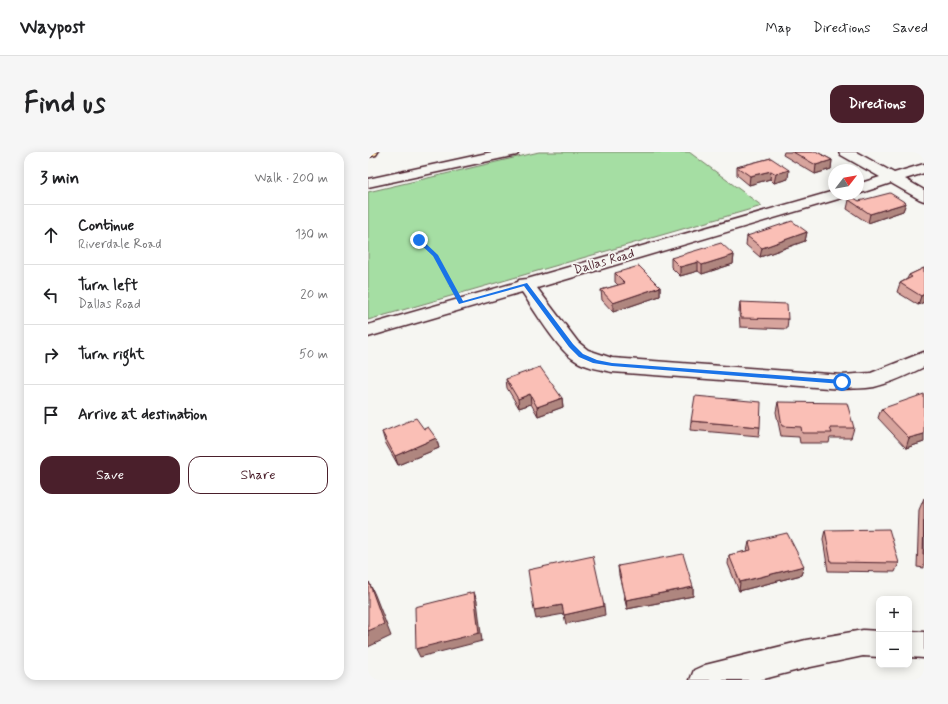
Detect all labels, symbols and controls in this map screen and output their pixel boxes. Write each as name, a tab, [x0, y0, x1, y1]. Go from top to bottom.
text: Waypost	[20, 15, 85, 40]
text: Map	[765, 19, 791, 37]
text: Directions	[813, 19, 871, 37]
text: Saved	[893, 19, 928, 37]
button: Directions	[830, 85, 924, 123]
text: Find us	[24, 86, 105, 123]
north arrow	[828, 164, 864, 200]
text: 3 min	[40, 167, 79, 189]
text: Walk · 200 m	[254, 170, 328, 187]
text: Continue	[78, 216, 134, 236]
icon: ahead	[40, 224, 62, 246]
text: 130 m	[295, 226, 328, 243]
route end	[410, 231, 428, 249]
text: Riverdale Road	[78, 236, 161, 253]
street label: Dallas Road	[571, 245, 637, 279]
text: Turn left	[78, 276, 138, 296]
icon: left	[40, 284, 62, 306]
text: 20 m	[300, 286, 328, 303]
text: Dallas Road	[78, 296, 141, 313]
icon: right	[40, 344, 62, 366]
text: Turn right	[78, 345, 145, 365]
text: 50 m	[299, 346, 328, 363]
route start	[833, 373, 851, 391]
icon: arrive	[40, 404, 62, 426]
text: Arrive at destination	[78, 405, 207, 425]
button: Save	[40, 456, 180, 494]
button: Share	[188, 456, 328, 494]
map controls	[876, 596, 912, 668]
button: +	[876, 596, 912, 632]
button: −	[876, 632, 912, 668]

